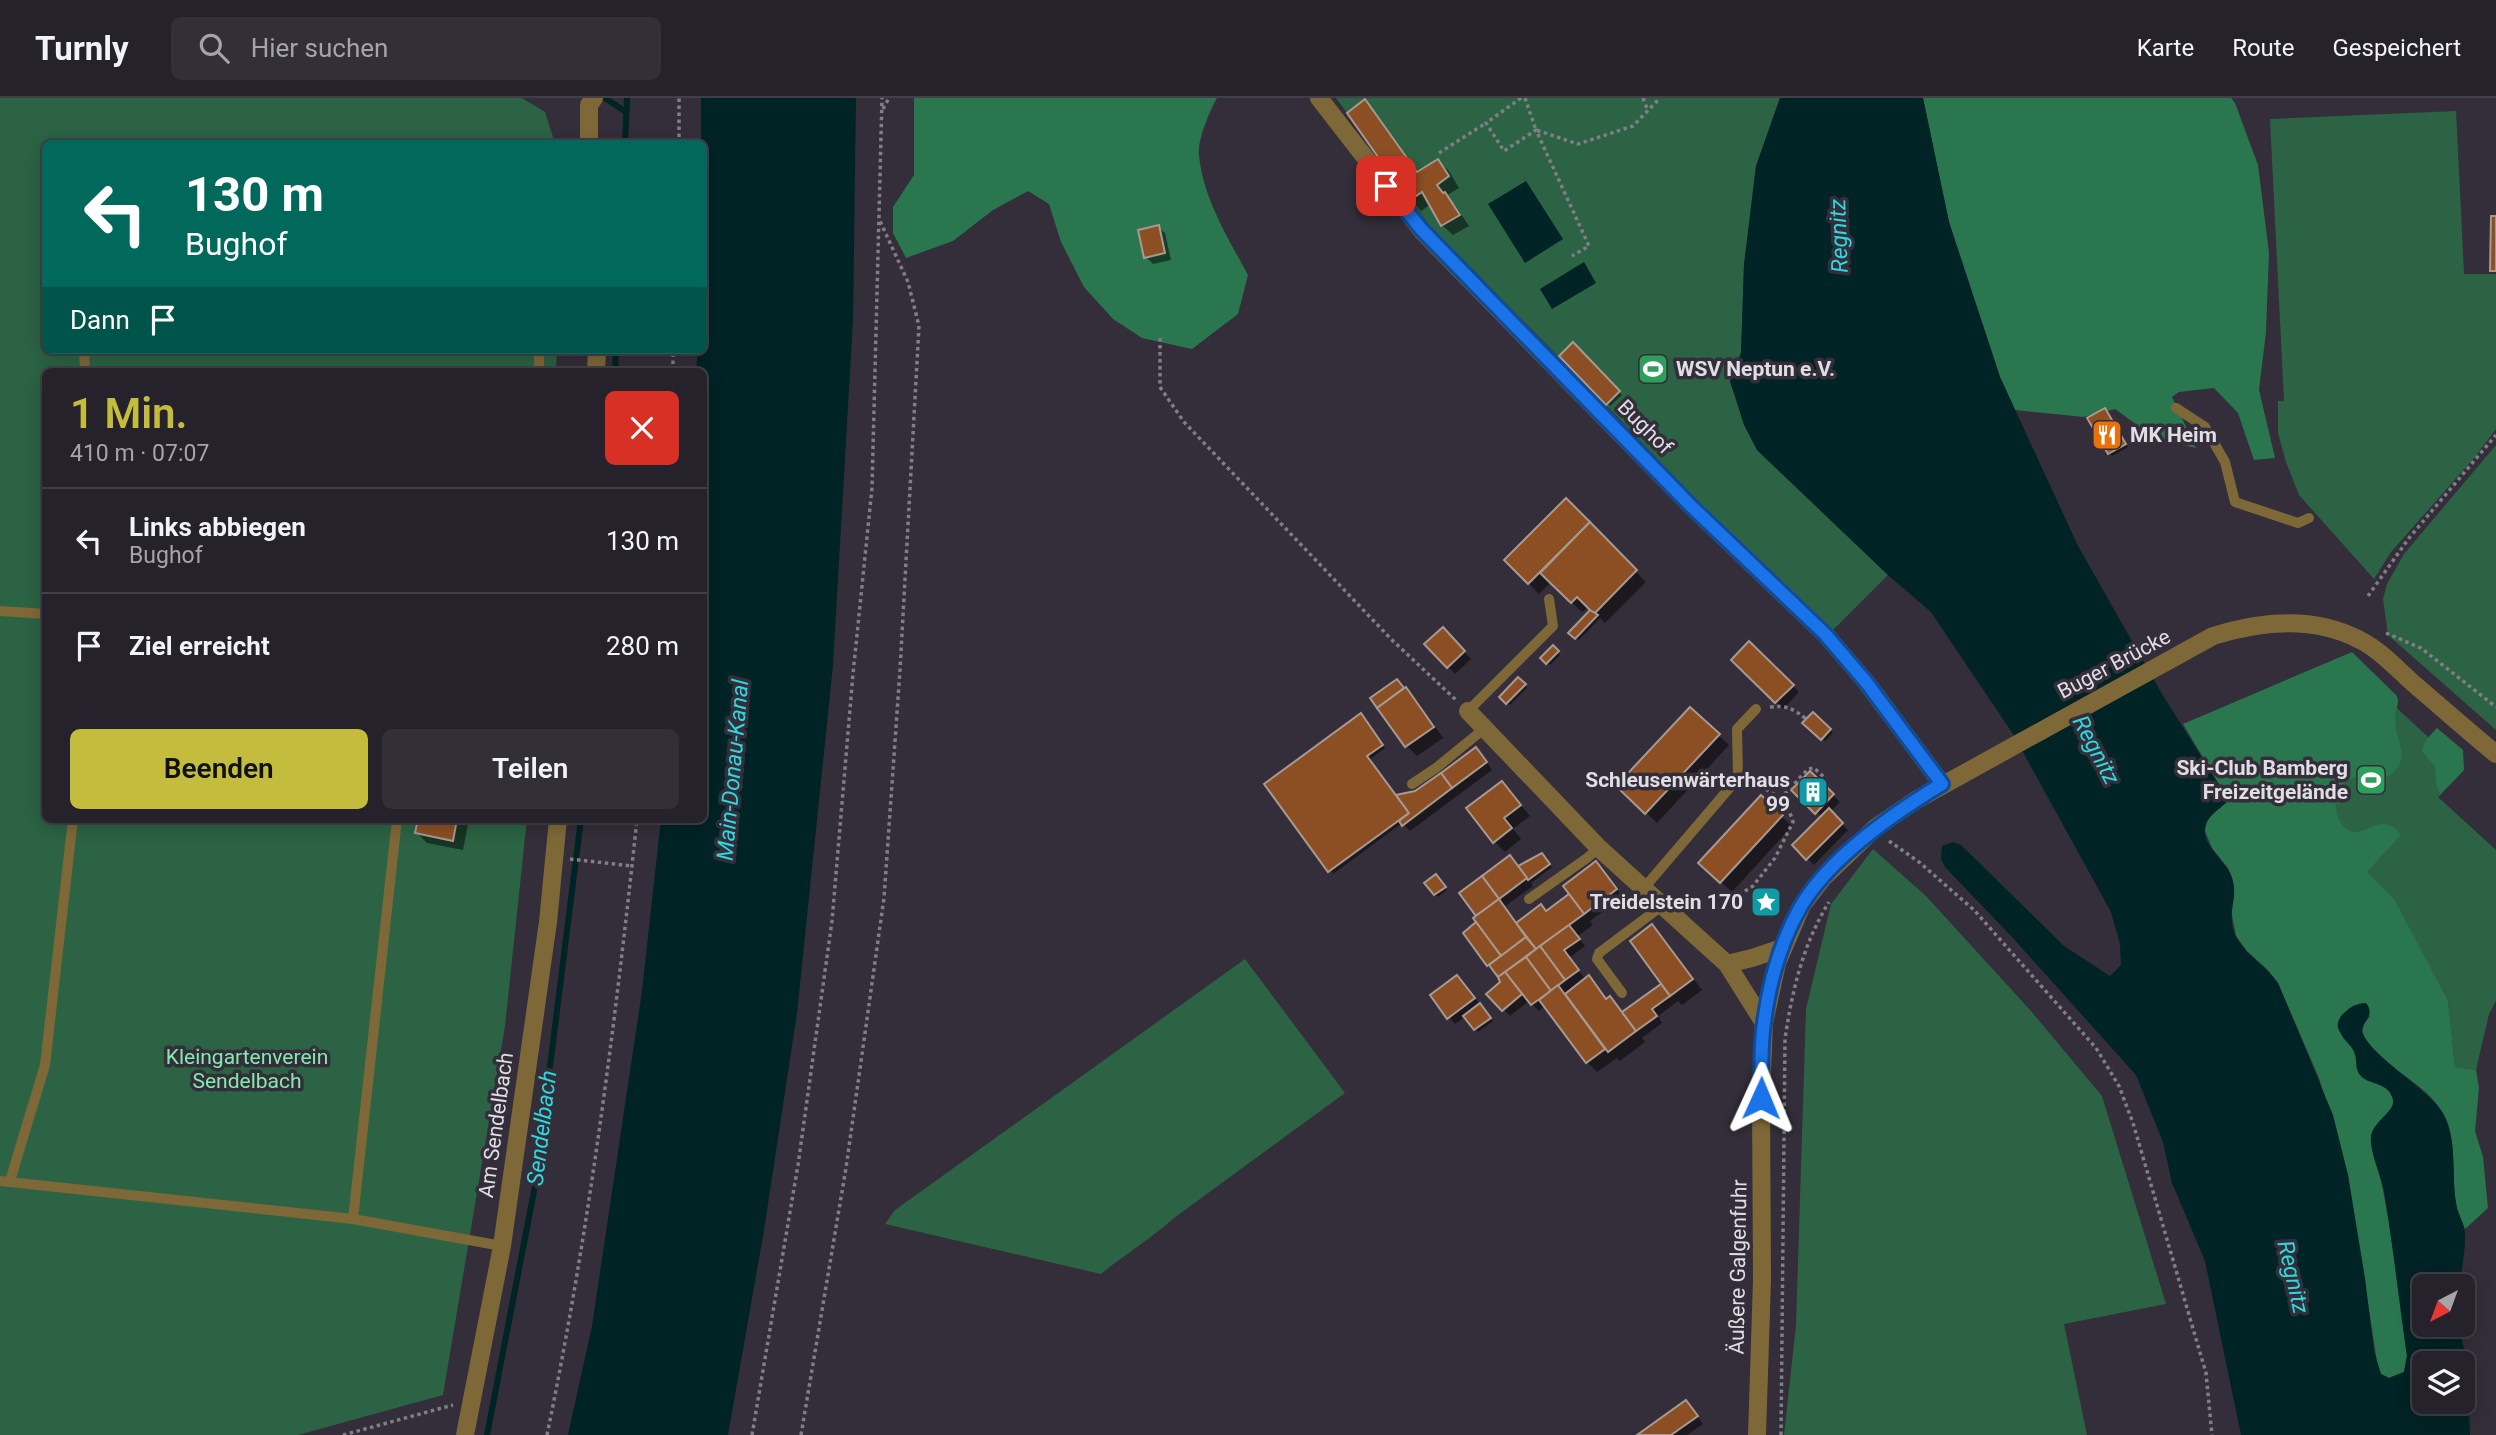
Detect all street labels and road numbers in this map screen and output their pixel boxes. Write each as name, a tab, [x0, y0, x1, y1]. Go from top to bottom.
street label: Bughof	[1613, 395, 1678, 460]
street label: Buger Brücke	[2054, 624, 2174, 704]
street label: Am Sendelbach	[474, 1051, 518, 1199]
street label: Äußere Galgenfuhr	[1724, 1179, 1752, 1355]

